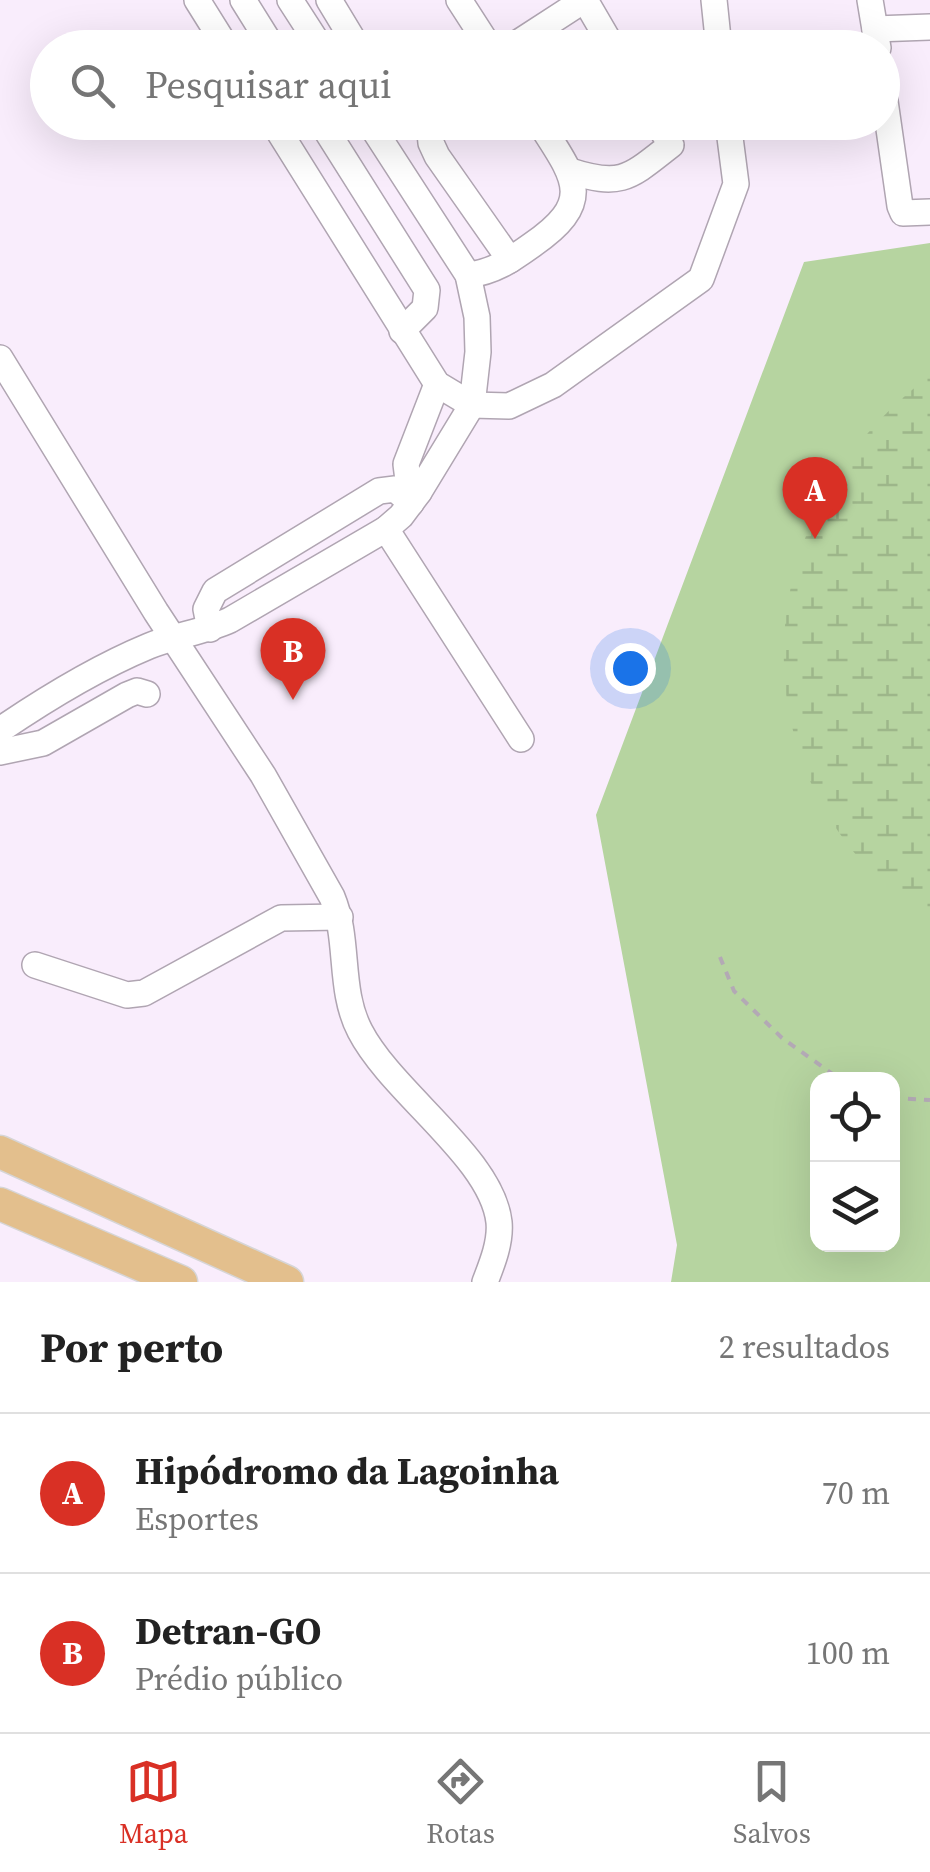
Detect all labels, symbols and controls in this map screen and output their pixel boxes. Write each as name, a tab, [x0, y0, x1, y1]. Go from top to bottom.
search box	[30, 30, 900, 140]
icon: search	[65, 58, 120, 113]
text: Pesquisar aqui	[145, 59, 392, 111]
pin: A	[782, 456, 848, 539]
pin: B	[260, 618, 326, 700]
your location	[605, 643, 656, 694]
map controls	[810, 1072, 900, 1252]
button: locate	[810, 1072, 900, 1162]
button: layers	[810, 1162, 900, 1252]
text: Por perto	[40, 1318, 223, 1376]
text: 2 resultados	[719, 1325, 890, 1369]
text: Hipódromo da Lagoinha	[135, 1445, 559, 1497]
text: A	[62, 1471, 83, 1515]
text: 70 m	[822, 1471, 890, 1515]
text: Esportes	[135, 1497, 259, 1541]
text: Detran-GO	[135, 1605, 321, 1657]
text: B	[62, 1631, 83, 1675]
text: 100 m	[806, 1631, 890, 1675]
text: Prédio público	[135, 1657, 343, 1701]
tab: Mapa	[119, 1754, 188, 1852]
tab: Rotas	[426, 1754, 495, 1852]
tab: Salvos	[733, 1754, 811, 1852]

